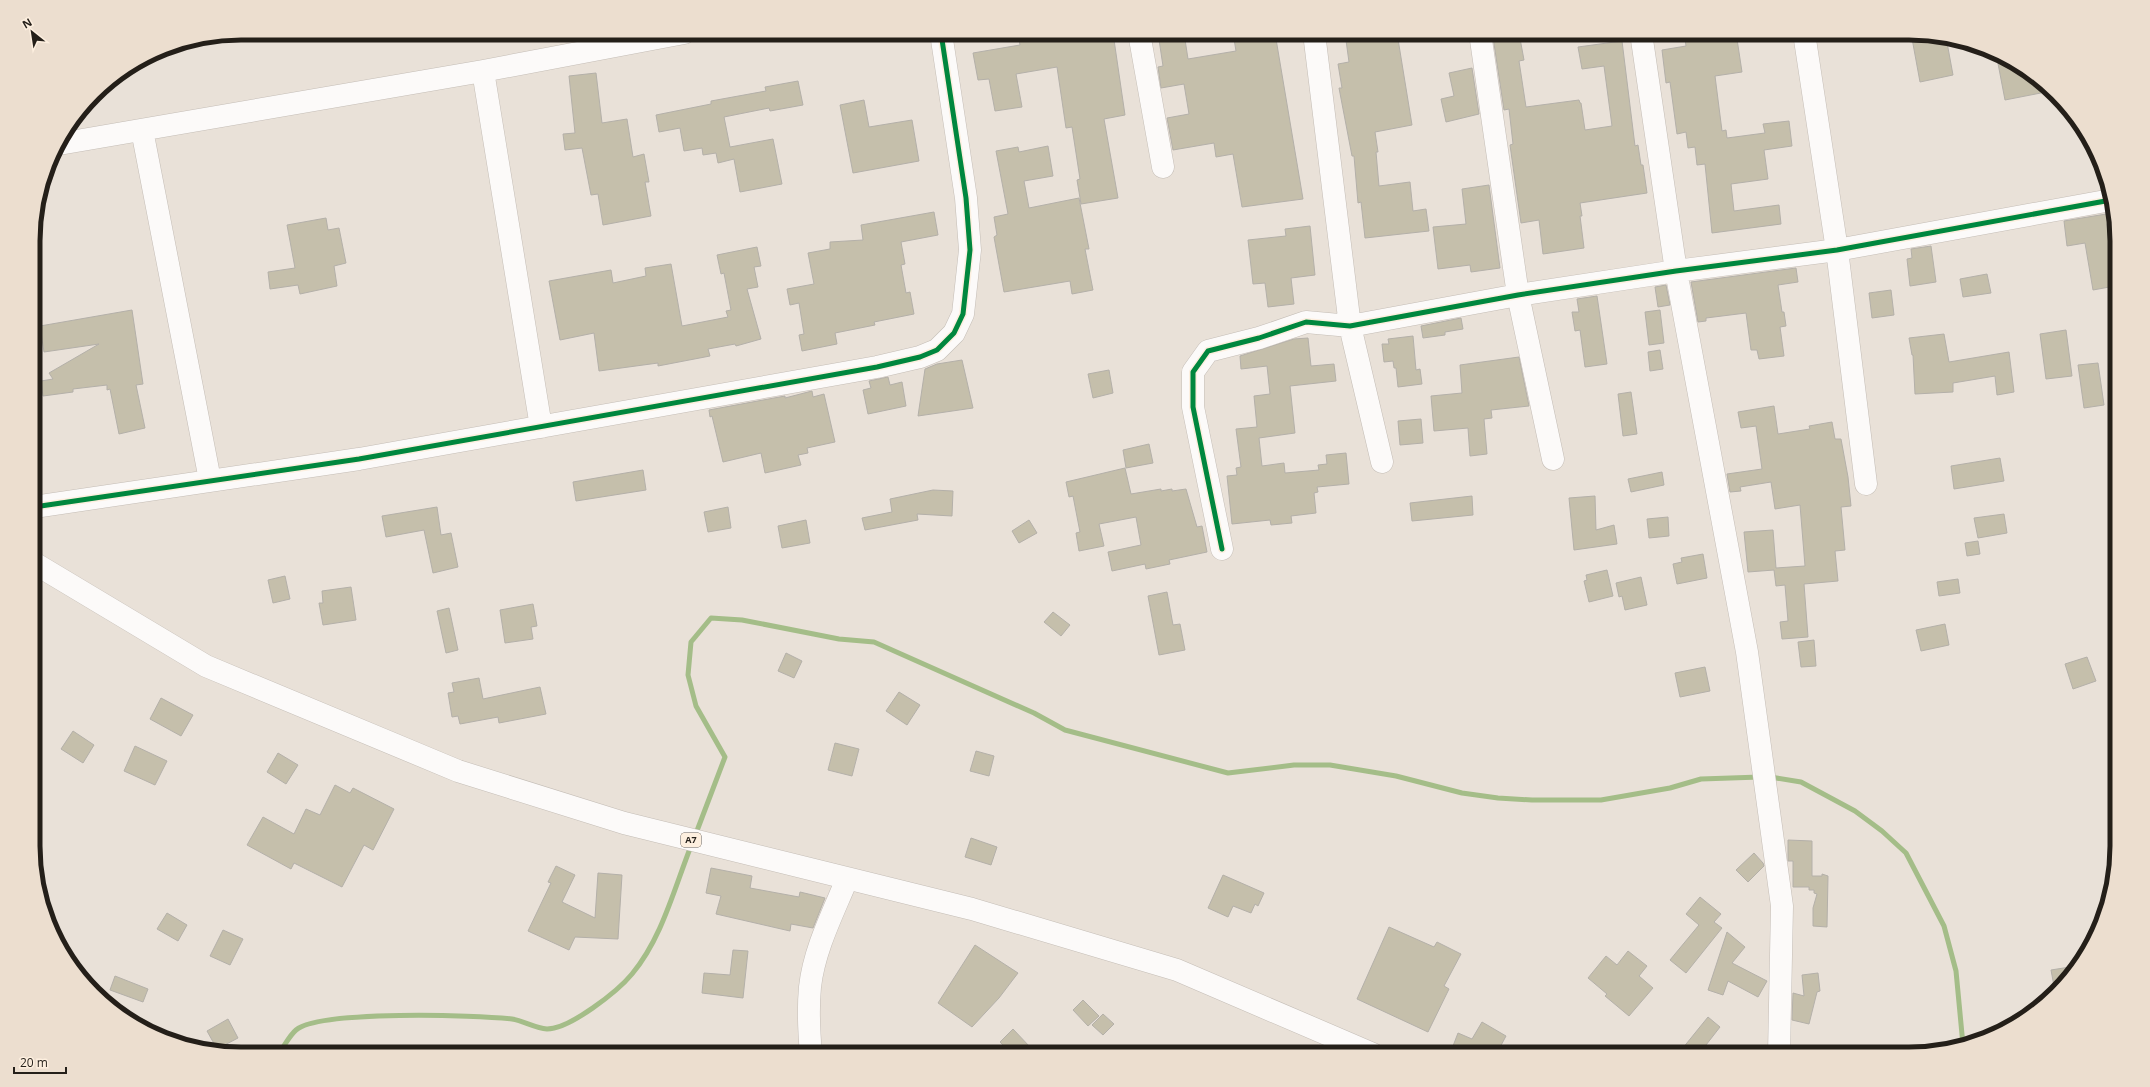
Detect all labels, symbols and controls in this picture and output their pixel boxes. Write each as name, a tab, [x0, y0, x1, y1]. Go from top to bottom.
north arrow	[12, 12, 52, 52]
text: N	[19, 14, 34, 32]
road number: A7	[681, 833, 701, 847]
scale bar	[14, 1049, 66, 1075]
text: 20 m	[20, 1054, 48, 1071]

